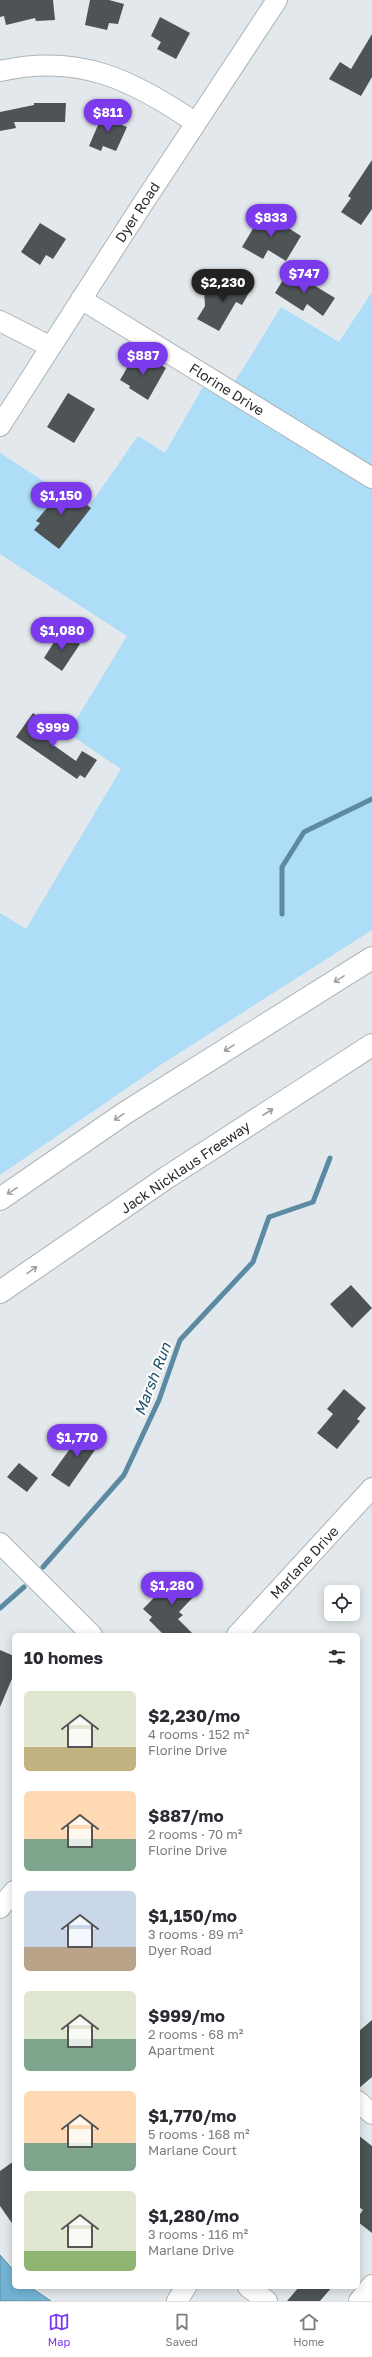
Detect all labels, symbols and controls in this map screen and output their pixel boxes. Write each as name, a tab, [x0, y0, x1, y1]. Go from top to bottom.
pin: $811	[84, 99, 132, 133]
text: $811	[93, 104, 123, 120]
street label: Dyer Road	[111, 179, 163, 245]
pin: $833	[247, 204, 295, 238]
text: $833	[255, 209, 287, 225]
pin: $747	[280, 260, 328, 294]
text: $747	[288, 265, 320, 281]
pin: $2,230	[190, 269, 256, 303]
text: $2,230	[200, 274, 246, 290]
pin: $887	[119, 342, 167, 376]
text: $887	[127, 347, 159, 363]
street label: Florine Drive	[186, 359, 268, 419]
pin: $1,150	[28, 482, 94, 516]
text: $1,150	[40, 487, 82, 503]
pin: $1,080	[29, 617, 95, 651]
text: $1,080	[40, 622, 84, 638]
pin: $999	[29, 714, 77, 748]
text: $999	[36, 719, 70, 735]
one-way arrow	[333, 975, 345, 983]
one-way arrow	[224, 1044, 235, 1052]
one-way arrow	[262, 1108, 273, 1116]
one-way arrow	[114, 1113, 125, 1121]
street label: Jack Nicklaus Freeway	[117, 1117, 253, 1217]
one-way arrow	[7, 1187, 18, 1195]
one-way arrow	[26, 1266, 37, 1274]
water label: Marsh Run	[130, 1339, 174, 1418]
pin: $1,770	[44, 1424, 110, 1458]
text: $1,770	[56, 1429, 98, 1445]
street label: Marlane Drive	[266, 1522, 342, 1602]
pin: $1,280	[139, 1572, 205, 1606]
text: $1,280	[150, 1577, 194, 1593]
map controls	[324, 1585, 360, 1621]
button: locate	[324, 1585, 360, 1621]
icon: filters	[326, 1646, 348, 1668]
text: 10 homes	[24, 1647, 103, 1668]
text: $2,230/mo	[148, 1705, 240, 1726]
icon: home	[56, 1707, 104, 1755]
text: 4 rooms · 152 m²	[148, 1726, 249, 1742]
text: Florine Drive	[148, 1742, 227, 1758]
text: $887/mo	[148, 1805, 224, 1826]
icon: home	[56, 1807, 104, 1855]
text: 2 rooms · 70 m²	[148, 1826, 243, 1842]
text: Florine Drive	[148, 1842, 227, 1858]
text: $1,150/mo	[148, 1905, 237, 1926]
icon: home	[56, 1907, 104, 1955]
text: 3 rooms · 89 m²	[148, 1926, 243, 1942]
text: Dyer Road	[148, 1942, 212, 1958]
text: $999/mo	[148, 2005, 225, 2026]
icon: home	[56, 2007, 104, 2055]
text: 2 rooms · 68 m²	[148, 2026, 243, 2042]
text: Apartment	[148, 2042, 215, 2058]
text: $1,770/mo	[148, 2105, 236, 2126]
icon: home	[56, 2107, 104, 2155]
text: 5 rooms · 168 m²	[148, 2126, 250, 2142]
text: Marlane Court	[148, 2142, 237, 2158]
text: $1,280/mo	[148, 2205, 239, 2226]
icon: home	[56, 2207, 104, 2255]
text: 3 rooms · 116 m²	[148, 2226, 248, 2242]
text: Marlane Drive	[148, 2242, 234, 2258]
tab: Map	[48, 2311, 70, 2348]
tab: Saved	[166, 2311, 198, 2348]
tab: Home	[293, 2311, 324, 2348]

